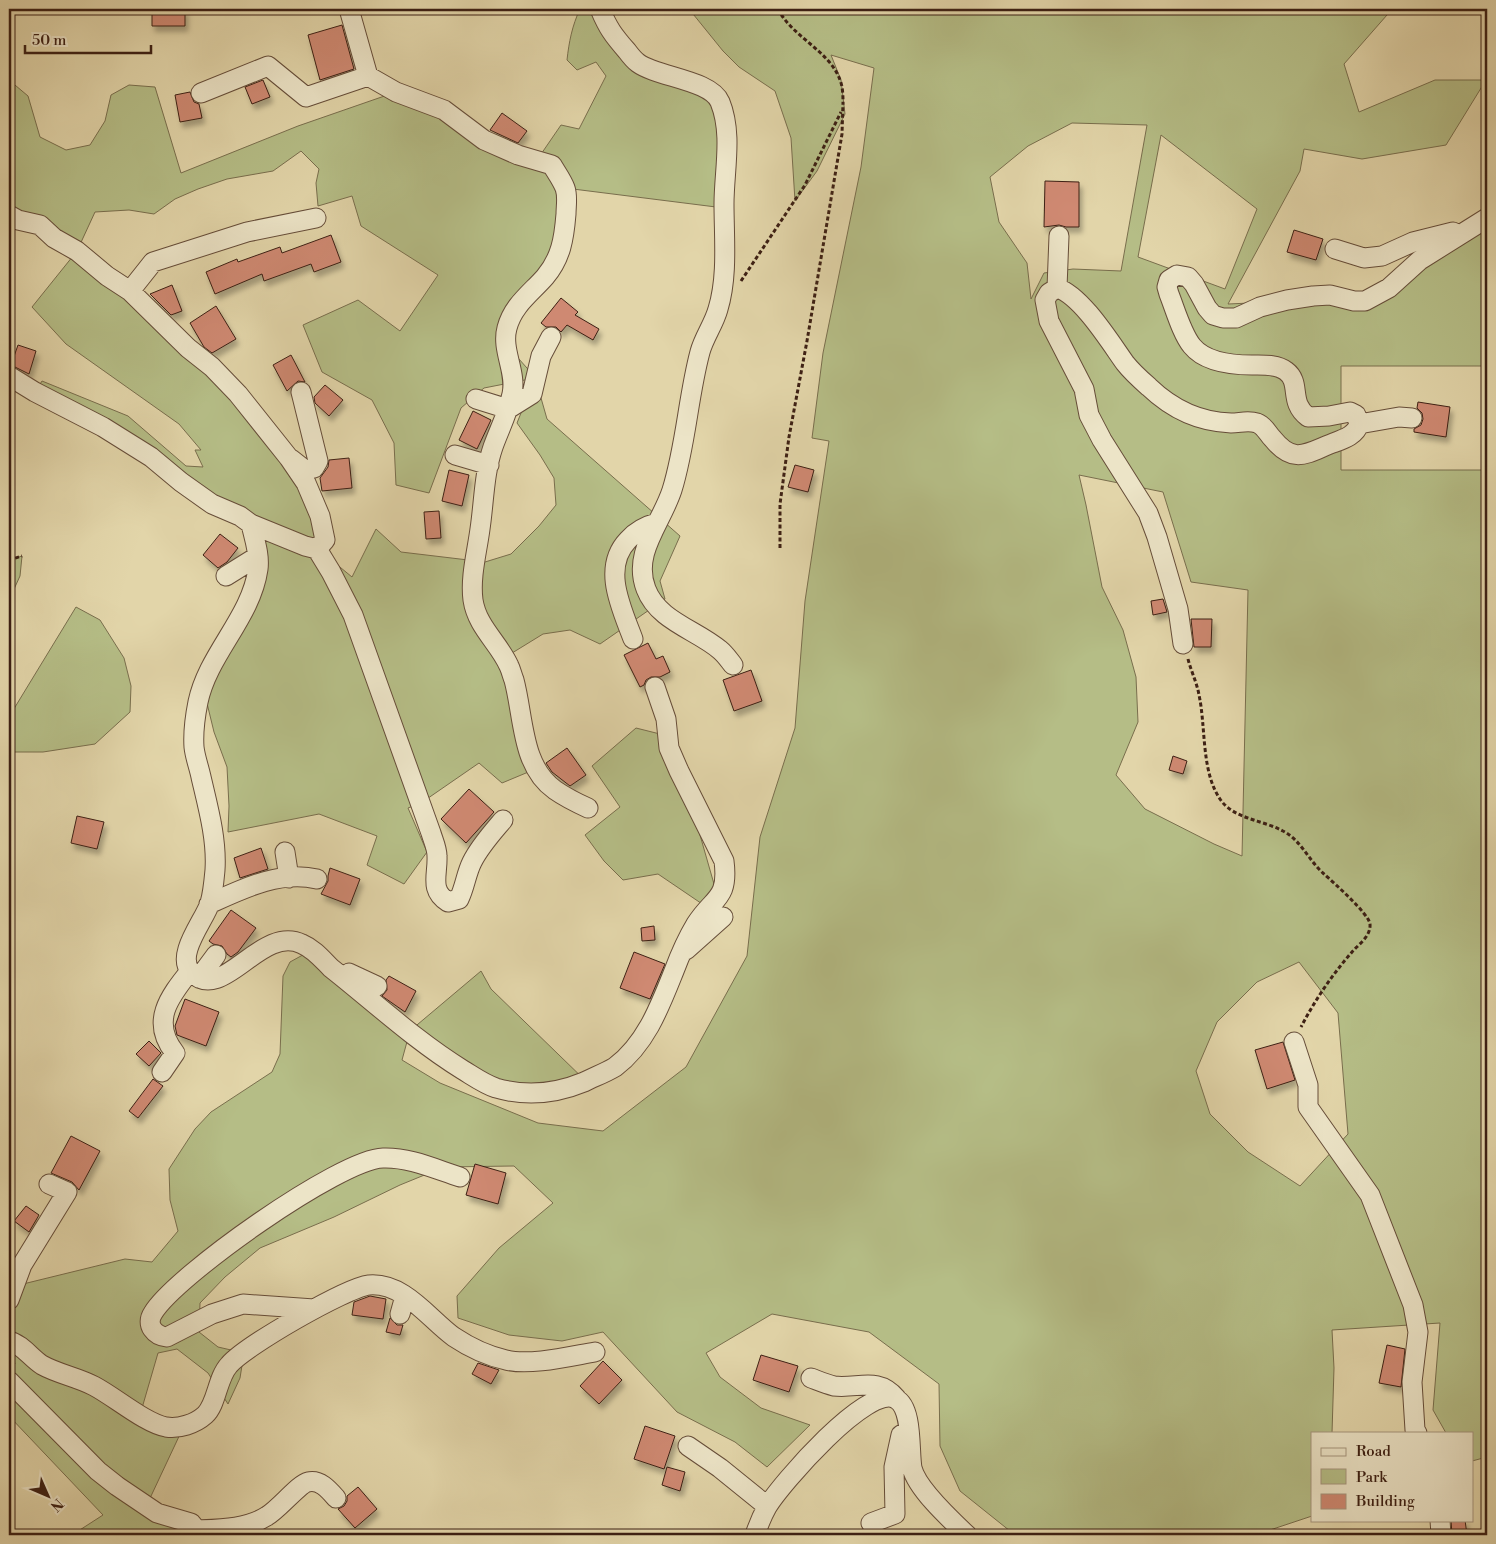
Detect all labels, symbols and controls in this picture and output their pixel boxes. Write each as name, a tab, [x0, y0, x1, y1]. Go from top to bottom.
scale bar	[25, 22, 151, 54]
text: 50 m	[32, 31, 66, 50]
legend	[1311, 1432, 1474, 1522]
text: Road	[1356, 1442, 1391, 1461]
text: Park	[1356, 1468, 1388, 1487]
north arrow	[22, 1472, 72, 1522]
text: Building	[1355, 1492, 1415, 1511]
text: N	[46, 1494, 67, 1515]

